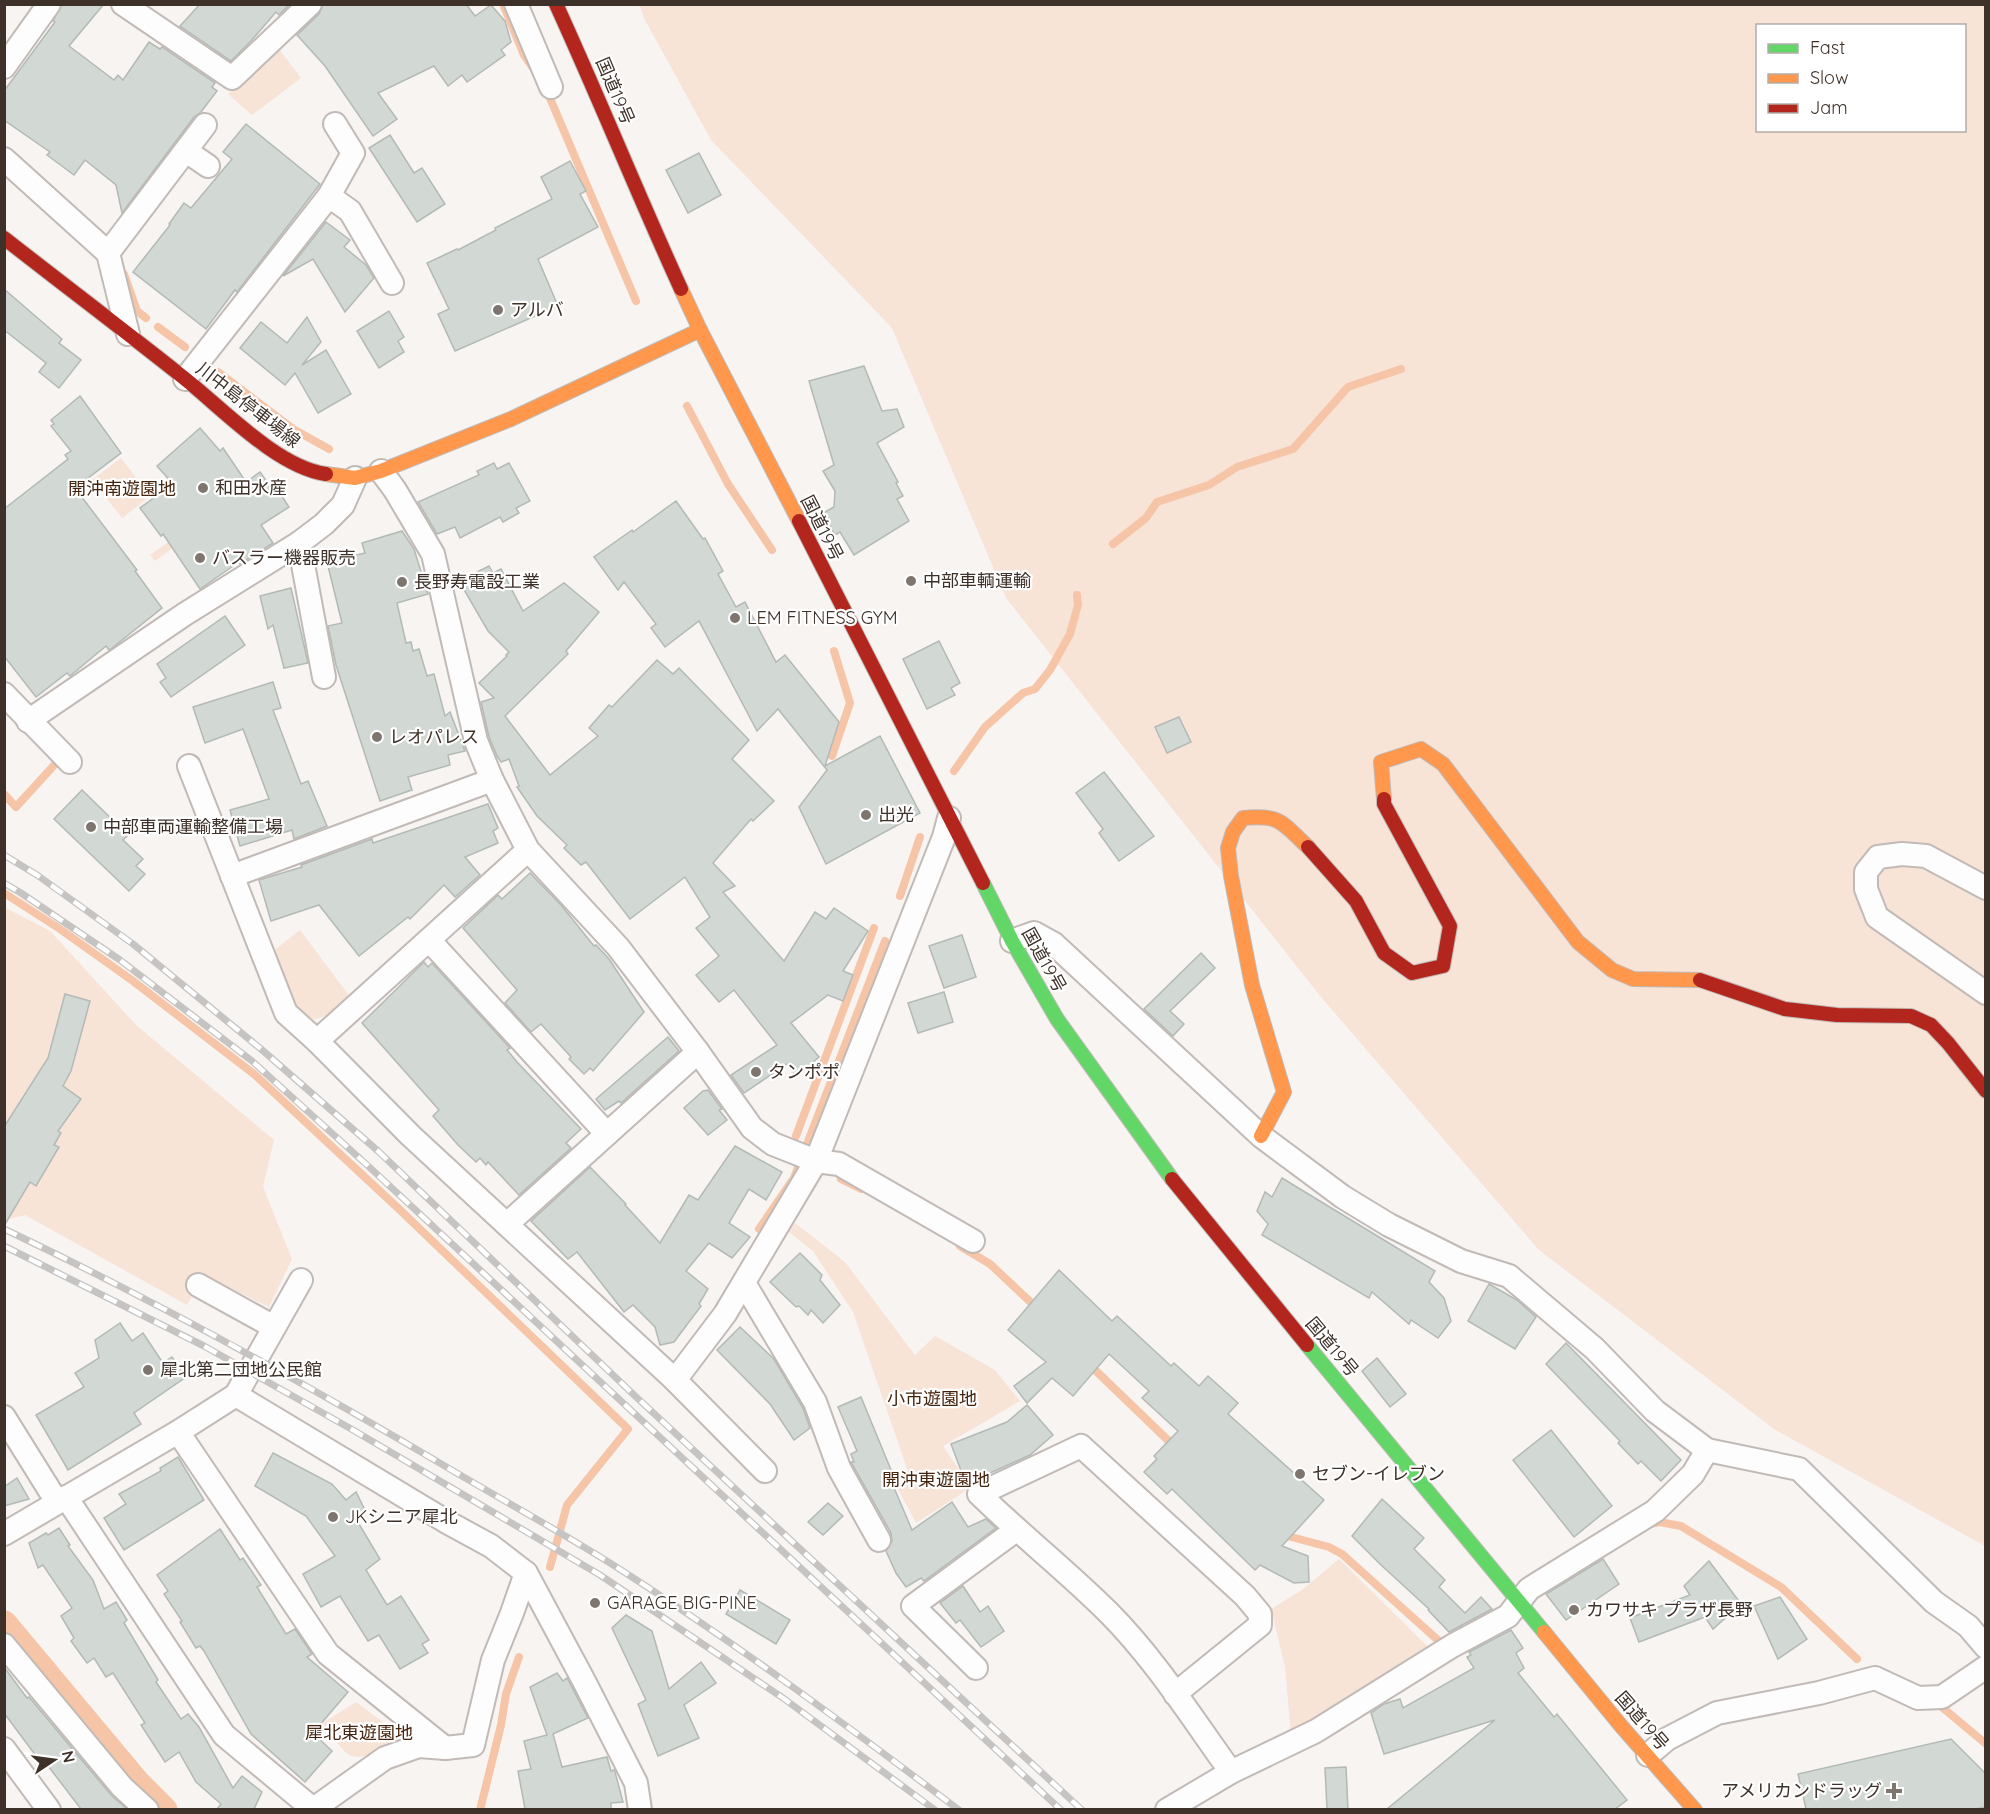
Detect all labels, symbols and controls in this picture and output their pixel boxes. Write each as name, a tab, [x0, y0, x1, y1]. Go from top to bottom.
legend	[1756, 24, 1966, 132]
text: Fast	[1810, 36, 1845, 59]
street label: 国道19号	[591, 54, 640, 128]
text: Slow	[1810, 66, 1848, 89]
text: Jam	[1810, 96, 1848, 119]
place label: アルバ	[510, 298, 564, 321]
marker: アルバ	[491, 303, 505, 317]
street label: 川中島停車場線	[192, 357, 305, 452]
place label: 和田水産	[215, 476, 287, 499]
park label: 開沖南遊園地	[68, 477, 176, 500]
marker: 和田水産	[196, 481, 210, 495]
street label: 国道19号	[796, 491, 849, 564]
place label: バスラー機器販売	[212, 546, 356, 569]
marker: バスラー機器販売	[193, 551, 207, 565]
place label: 中部車輌運輸	[923, 569, 1031, 592]
place label: 長野寿電設工業	[414, 570, 540, 593]
marker: 中部車輌運輸	[904, 574, 918, 588]
marker: 長野寿電設工業	[395, 575, 409, 589]
place label: LEM FITNESS GYM	[747, 606, 898, 629]
marker: LEM FITNESS GYM	[728, 611, 742, 625]
place label: レオパレス	[389, 725, 479, 748]
marker: レオパレス	[370, 730, 384, 744]
place label: 出光	[878, 803, 914, 826]
marker: 出光	[859, 808, 873, 822]
place label: 中部車両運輸整備工場	[103, 815, 283, 838]
marker: 中部車両運輸整備工場	[84, 820, 98, 834]
street label: 国道19号	[1017, 923, 1072, 996]
place label: タンポポ	[768, 1060, 840, 1083]
marker: タンポポ	[749, 1065, 763, 1079]
street label: 国道19号	[1301, 1312, 1364, 1381]
place label: 犀北第二団地公民館	[160, 1358, 322, 1381]
marker: 犀北第二団地公民館	[141, 1363, 155, 1377]
park label: 小市遊園地	[887, 1387, 977, 1410]
place label: セブン-イレブン	[1312, 1462, 1445, 1485]
marker: セブン-イレブン	[1293, 1467, 1307, 1481]
park label: 開沖東遊園地	[882, 1468, 990, 1491]
place label: JKシニア犀北	[345, 1505, 457, 1528]
marker: JKシニア犀北	[326, 1510, 340, 1524]
place label: GARAGE BIG-PINE	[607, 1591, 757, 1614]
marker: GARAGE BIG-PINE	[588, 1596, 602, 1610]
place label: カワサキ プラザ長野	[1586, 1598, 1753, 1621]
marker: カワサキ プラザ長野	[1567, 1603, 1581, 1617]
street label: 国道19号	[1611, 1686, 1674, 1755]
park label: 犀北東遊園地	[305, 1721, 413, 1744]
north arrow	[24, 1730, 84, 1790]
text: N	[58, 1749, 80, 1765]
place label: アメリカンドラッグ	[1721, 1779, 1882, 1802]
marker: アメリカンドラッグ	[1887, 1784, 1901, 1798]

